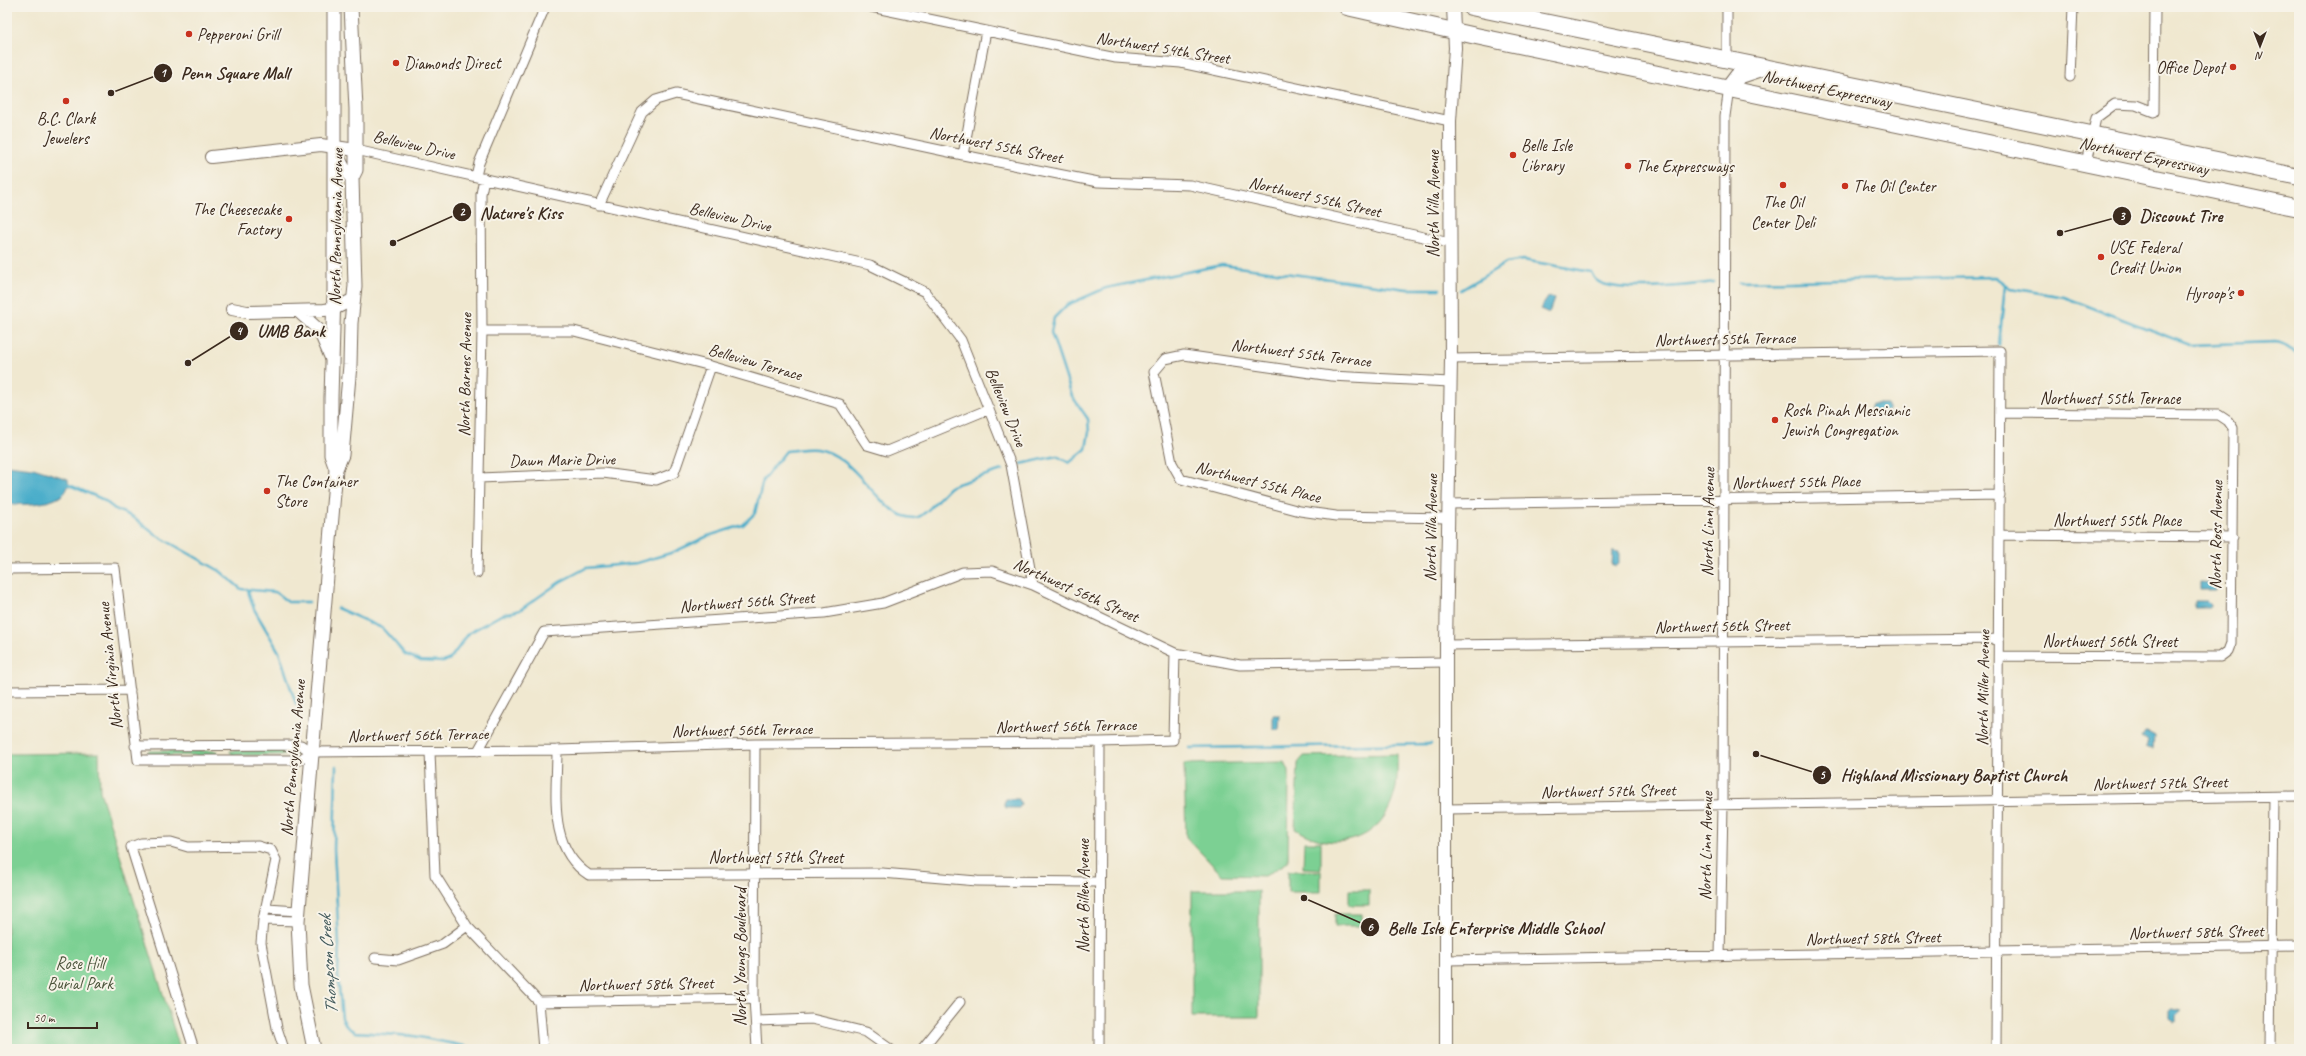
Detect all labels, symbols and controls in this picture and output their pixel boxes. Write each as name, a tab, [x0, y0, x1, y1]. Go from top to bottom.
place label: Pepperoni Grill	[197, 24, 282, 45]
north arrow	[2240, 26, 2280, 66]
street label: Northwest 54th Street	[1095, 27, 1234, 69]
marker: Pepperoni Grill	[184, 29, 194, 39]
text: N	[2254, 49, 2263, 63]
place label: Diamonds Direct	[404, 53, 503, 74]
place label: Office Depot	[2156, 57, 2227, 78]
callout: Penn Square Mall	[153, 58, 298, 88]
marker: Diamonds Direct	[391, 58, 401, 68]
text: Penn Square Mall	[181, 62, 293, 84]
marker: Office Depot	[2228, 62, 2238, 72]
text: 1	[160, 65, 167, 81]
street label: Northwest Expressway	[1760, 65, 1895, 113]
marker: B.C. Clark Jewelers	[61, 96, 71, 106]
place label: B.C. Clark Jewelers	[37, 108, 97, 149]
street label: Northwest 55th Street	[928, 122, 1067, 169]
street label: Belleview Drive	[371, 125, 458, 165]
street label: Northwest Expressway	[2077, 132, 2212, 180]
place label: Belle Isle Library	[1521, 135, 1573, 176]
street label: North Pennsylvania Avenue	[324, 147, 348, 306]
street label: North Villa Avenue	[1423, 149, 1444, 258]
marker: Belle Isle Library	[1508, 150, 1518, 160]
place label: The Expressways	[1636, 156, 1736, 177]
marker: The Expressways	[1623, 161, 1633, 171]
street label: Northwest 55th Street	[1247, 172, 1385, 223]
place label: The Oil Center	[1853, 176, 1938, 197]
marker: The Oil Center Deli	[1778, 180, 1788, 190]
marker: The Oil Center	[1840, 181, 1850, 191]
place label: The Oil Center Deli	[1751, 192, 1817, 233]
callout: Nature's Kiss	[452, 197, 570, 227]
street label: Belleview Drive	[687, 197, 774, 237]
place label: The Cheesecake Factory	[192, 199, 282, 240]
callout: Discount Tire	[2112, 201, 2231, 231]
text: Nature's Kiss	[480, 202, 564, 224]
text: 2	[459, 204, 466, 220]
text: Discount Tire	[2139, 205, 2225, 227]
text: 3	[2119, 208, 2126, 224]
marker: The Cheesecake Factory	[284, 214, 294, 224]
place label: USE Federal Credit Union	[2109, 237, 2183, 278]
marker: USE Federal Credit Union	[2096, 252, 2106, 262]
place label: Hyroop's	[2185, 283, 2235, 304]
marker: Hyroop's	[2236, 288, 2246, 298]
street label: North Barnes Avenue	[453, 312, 477, 437]
callout: UMB Bank	[229, 316, 333, 346]
text: UMB Bank	[257, 320, 327, 342]
text: 4	[236, 323, 243, 339]
street label: Northwest 55th Terrace	[1655, 327, 1797, 351]
street label: Northwest 55th Terrace	[1230, 334, 1374, 372]
street label: Belleview Terrace	[706, 339, 805, 386]
street label: Belleview Drive	[981, 364, 1032, 451]
street label: Northwest 55th Terrace	[2040, 388, 2182, 409]
place label: Rosh Pinah Messianic Jewish Congregation	[1782, 400, 1911, 441]
marker: Rosh Pinah Messianic Jewish Congregation	[1770, 415, 1780, 425]
street label: Dawn Marie Drive	[509, 449, 617, 471]
street label: Northwest 55th Place	[1193, 456, 1324, 508]
street label: North Linn Avenue	[1697, 466, 1719, 576]
street label: Northwest 55th Place	[1732, 470, 1862, 494]
place label: The Container Store	[275, 471, 359, 512]
street label: North Villa Avenue	[1420, 473, 1442, 582]
street label: North Ross Avenue	[2205, 479, 2227, 590]
marker: The Container Store	[262, 486, 272, 496]
street label: Northwest 55th Place	[2053, 510, 2182, 531]
street label: Northwest 56th Street	[1010, 553, 1144, 628]
street label: Northwest 56th Street	[679, 587, 817, 617]
street label: North Virginia Avenue	[93, 600, 127, 730]
street label: Northwest 56th Street	[1654, 614, 1792, 638]
street label: North Miller Avenue	[1971, 628, 1995, 746]
street label: Northwest 56th Street	[2043, 631, 2180, 652]
street label: North Pennsylvania Avenue	[276, 677, 310, 837]
street label: Northwest 56th Terrace	[996, 714, 1138, 738]
street label: Northwest 56th Terrace	[672, 718, 814, 742]
street label: Northwest 56th Terrace	[348, 723, 490, 747]
callout: Highland Missionary Baptist Church	[1812, 760, 2076, 790]
text: Highland Missionary Baptist Church	[1841, 764, 2068, 786]
text: 5	[1819, 767, 1826, 783]
street label: Northwest 57th Street	[2092, 771, 2230, 795]
street label: Northwest 57th Street	[1540, 779, 1678, 803]
street label: North Linn Avenue	[1695, 790, 1717, 900]
street label: North Billen Avenue	[1073, 838, 1094, 953]
street label: Northwest 57th Street	[709, 847, 846, 868]
street label: North Youngs Boulevard	[730, 885, 751, 1026]
water label: Thompson Creek	[313, 911, 342, 1015]
callout: Belle Isle Enterprise Middle School	[1360, 912, 1610, 942]
text: Belle Isle Enterprise Middle School	[1388, 917, 1606, 939]
text: 6	[1367, 919, 1374, 935]
street label: Northwest 58th Street	[2128, 920, 2266, 944]
street label: Northwest 58th Street	[1805, 926, 1943, 950]
park label: Rose Hill Burial Park	[47, 953, 114, 994]
street label: Northwest 58th Street	[578, 972, 716, 996]
scale bar	[28, 1004, 97, 1030]
text: 50 m	[34, 1010, 56, 1026]

